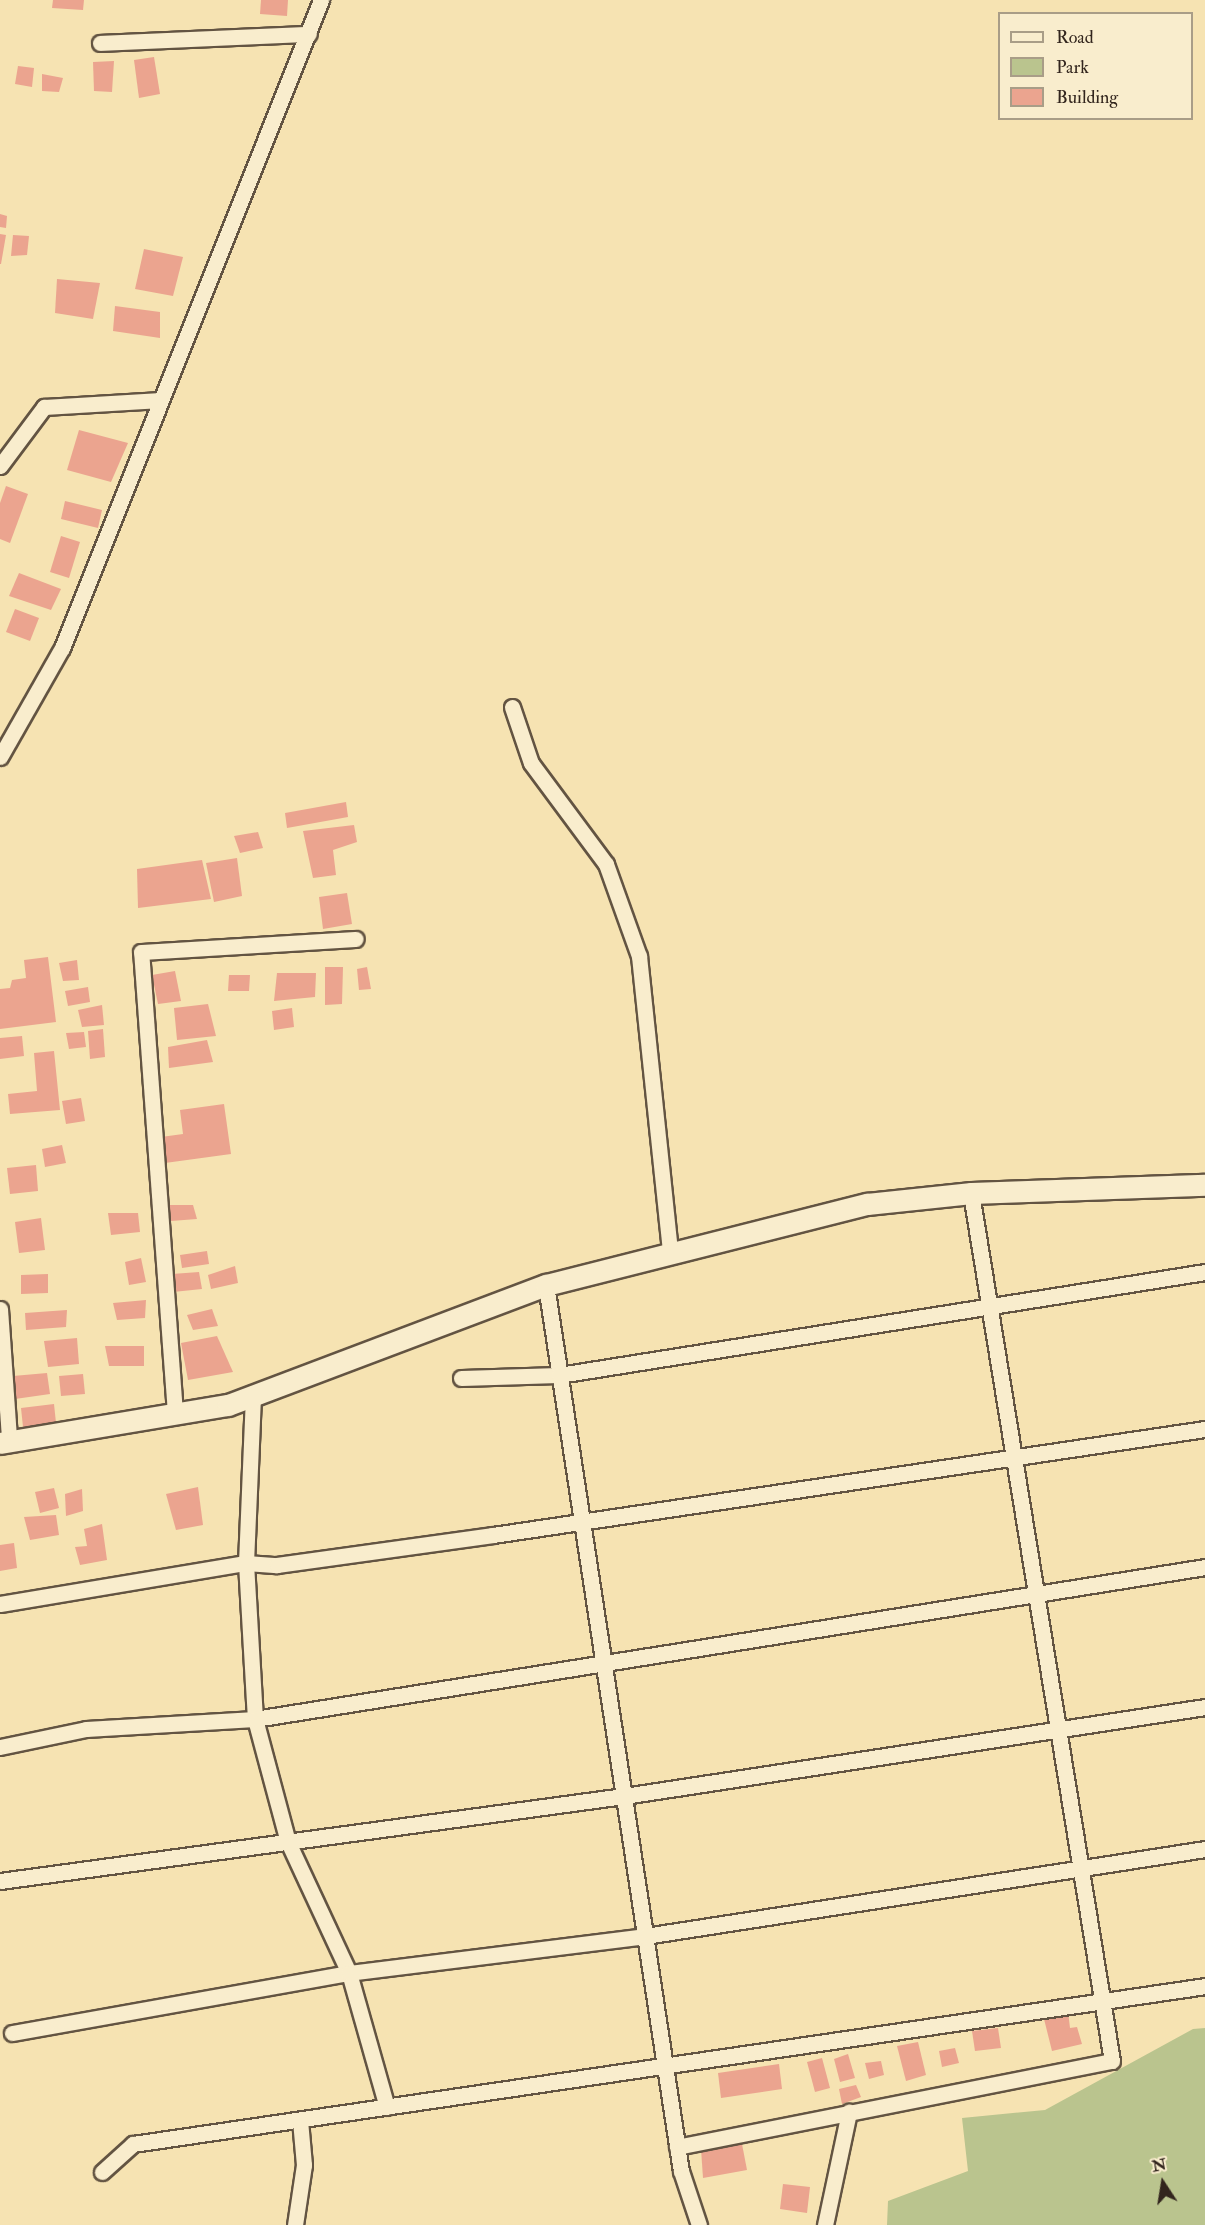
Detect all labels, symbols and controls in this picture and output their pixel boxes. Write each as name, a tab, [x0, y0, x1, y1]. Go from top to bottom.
legend	[998, 12, 1193, 120]
text: Road	[1056, 26, 1094, 49]
text: Park	[1056, 56, 1089, 79]
text: Building	[1056, 86, 1118, 109]
north arrow	[1133, 2153, 1193, 2213]
text: N	[1150, 2154, 1168, 2177]

